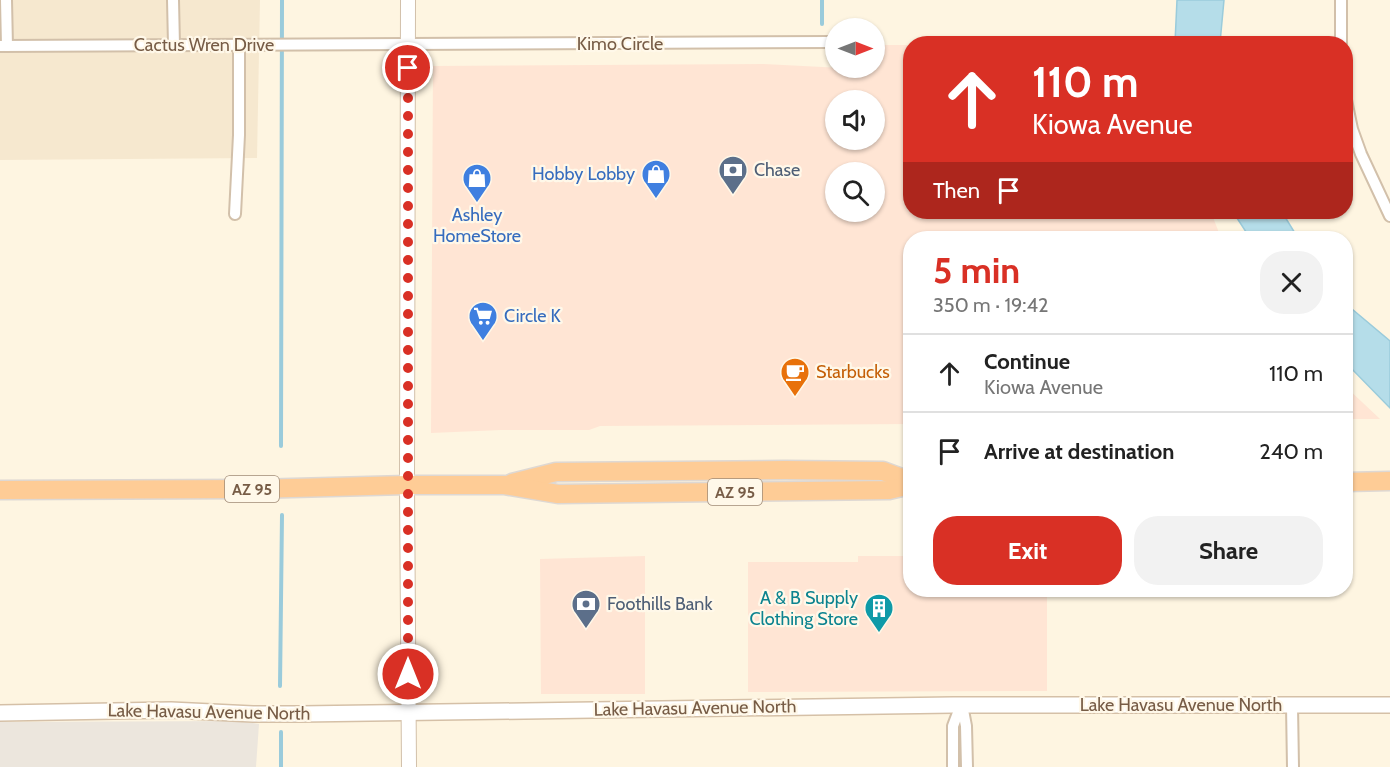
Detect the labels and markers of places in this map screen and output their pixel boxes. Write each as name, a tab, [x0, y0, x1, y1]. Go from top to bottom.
pin	[382, 42, 433, 93]
bank icon: Chase	[717, 154, 749, 196]
shop icon: Hobby Lobby	[640, 158, 672, 200]
place label: Chase	[754, 159, 800, 181]
shop icon: Ashley HomeStore	[461, 162, 493, 204]
place label: Hobby Lobby	[532, 163, 635, 185]
place label: Ashley HomeStore	[433, 204, 521, 247]
supermarket icon: Circle K	[467, 300, 499, 342]
place label: Circle K	[504, 305, 562, 327]
cafe icon: Starbucks	[779, 356, 811, 398]
place label: Starbucks	[816, 361, 890, 383]
place label: A & B Supply Clothing Store	[749, 587, 858, 630]
bank icon: Foothills Bank	[570, 588, 602, 630]
building icon: A & B Supply Clothing Store	[863, 592, 895, 634]
place label: Foothills Bank	[607, 593, 713, 615]

